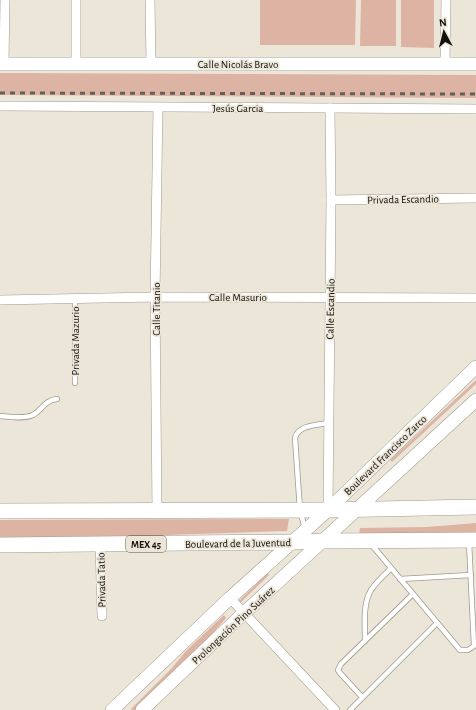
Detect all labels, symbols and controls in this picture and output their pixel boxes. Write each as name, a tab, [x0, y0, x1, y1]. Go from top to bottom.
north arrow	[424, 12, 464, 52]
text: N	[438, 17, 447, 28]
street label: Calle Nicolás Bravo	[198, 59, 278, 70]
street label: Jesús Garcia	[213, 103, 263, 114]
street label: Privada Escandio	[367, 193, 439, 206]
street label: Calle Escandio	[324, 278, 337, 340]
street label: Calle Titanio	[151, 282, 162, 336]
street label: Calle Masurio	[209, 292, 267, 303]
street label: Privada Mazurio	[70, 306, 81, 376]
street label: Boulevard Francisco Zarco	[342, 413, 429, 498]
road number: MEX 45	[126, 536, 166, 552]
street label: Boulevard de la Juventud	[185, 537, 291, 550]
street label: Privada Tatio	[96, 552, 107, 608]
street label: Prolongación Pino Suárez	[190, 584, 277, 666]

